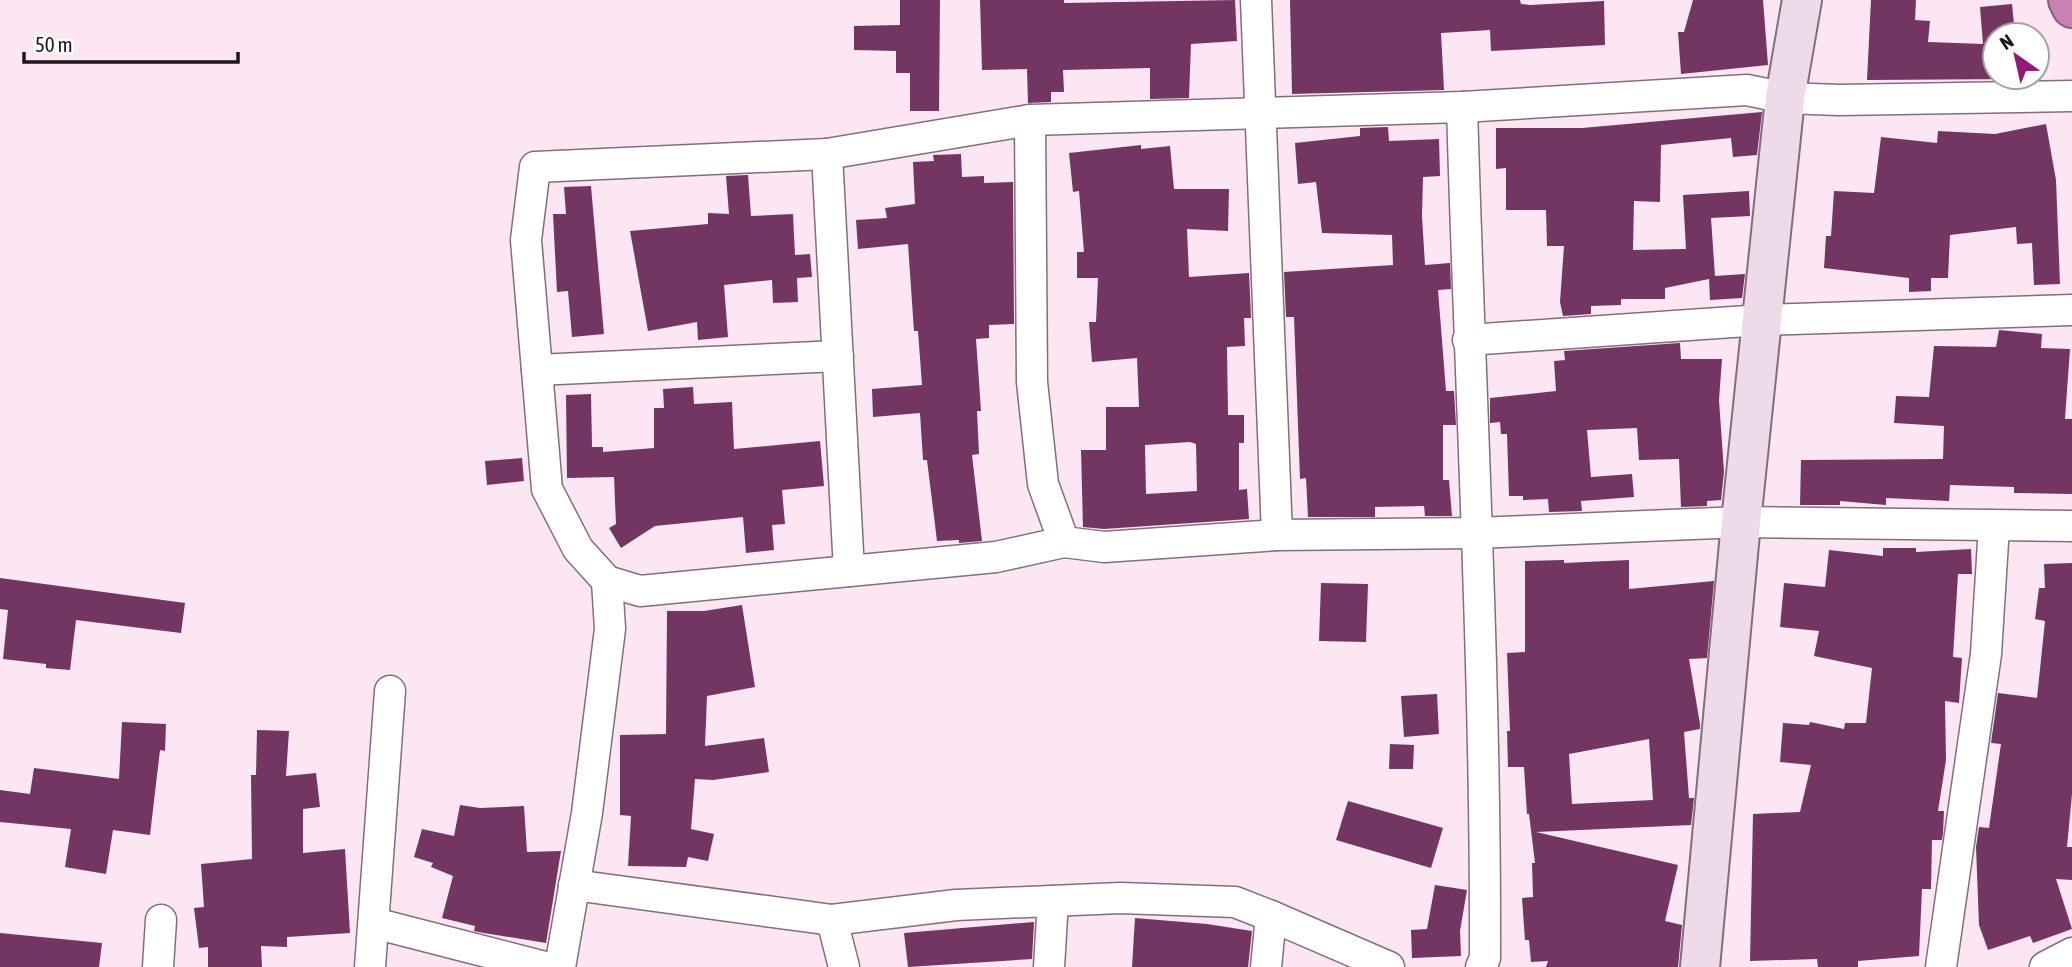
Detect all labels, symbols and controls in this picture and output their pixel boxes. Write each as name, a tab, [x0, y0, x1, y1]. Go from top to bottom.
scale bar	[24, 21, 238, 65]
north arrow	[1981, 21, 2051, 91]
text: N	[1996, 30, 2017, 54]
text: 50 m	[35, 32, 73, 56]

